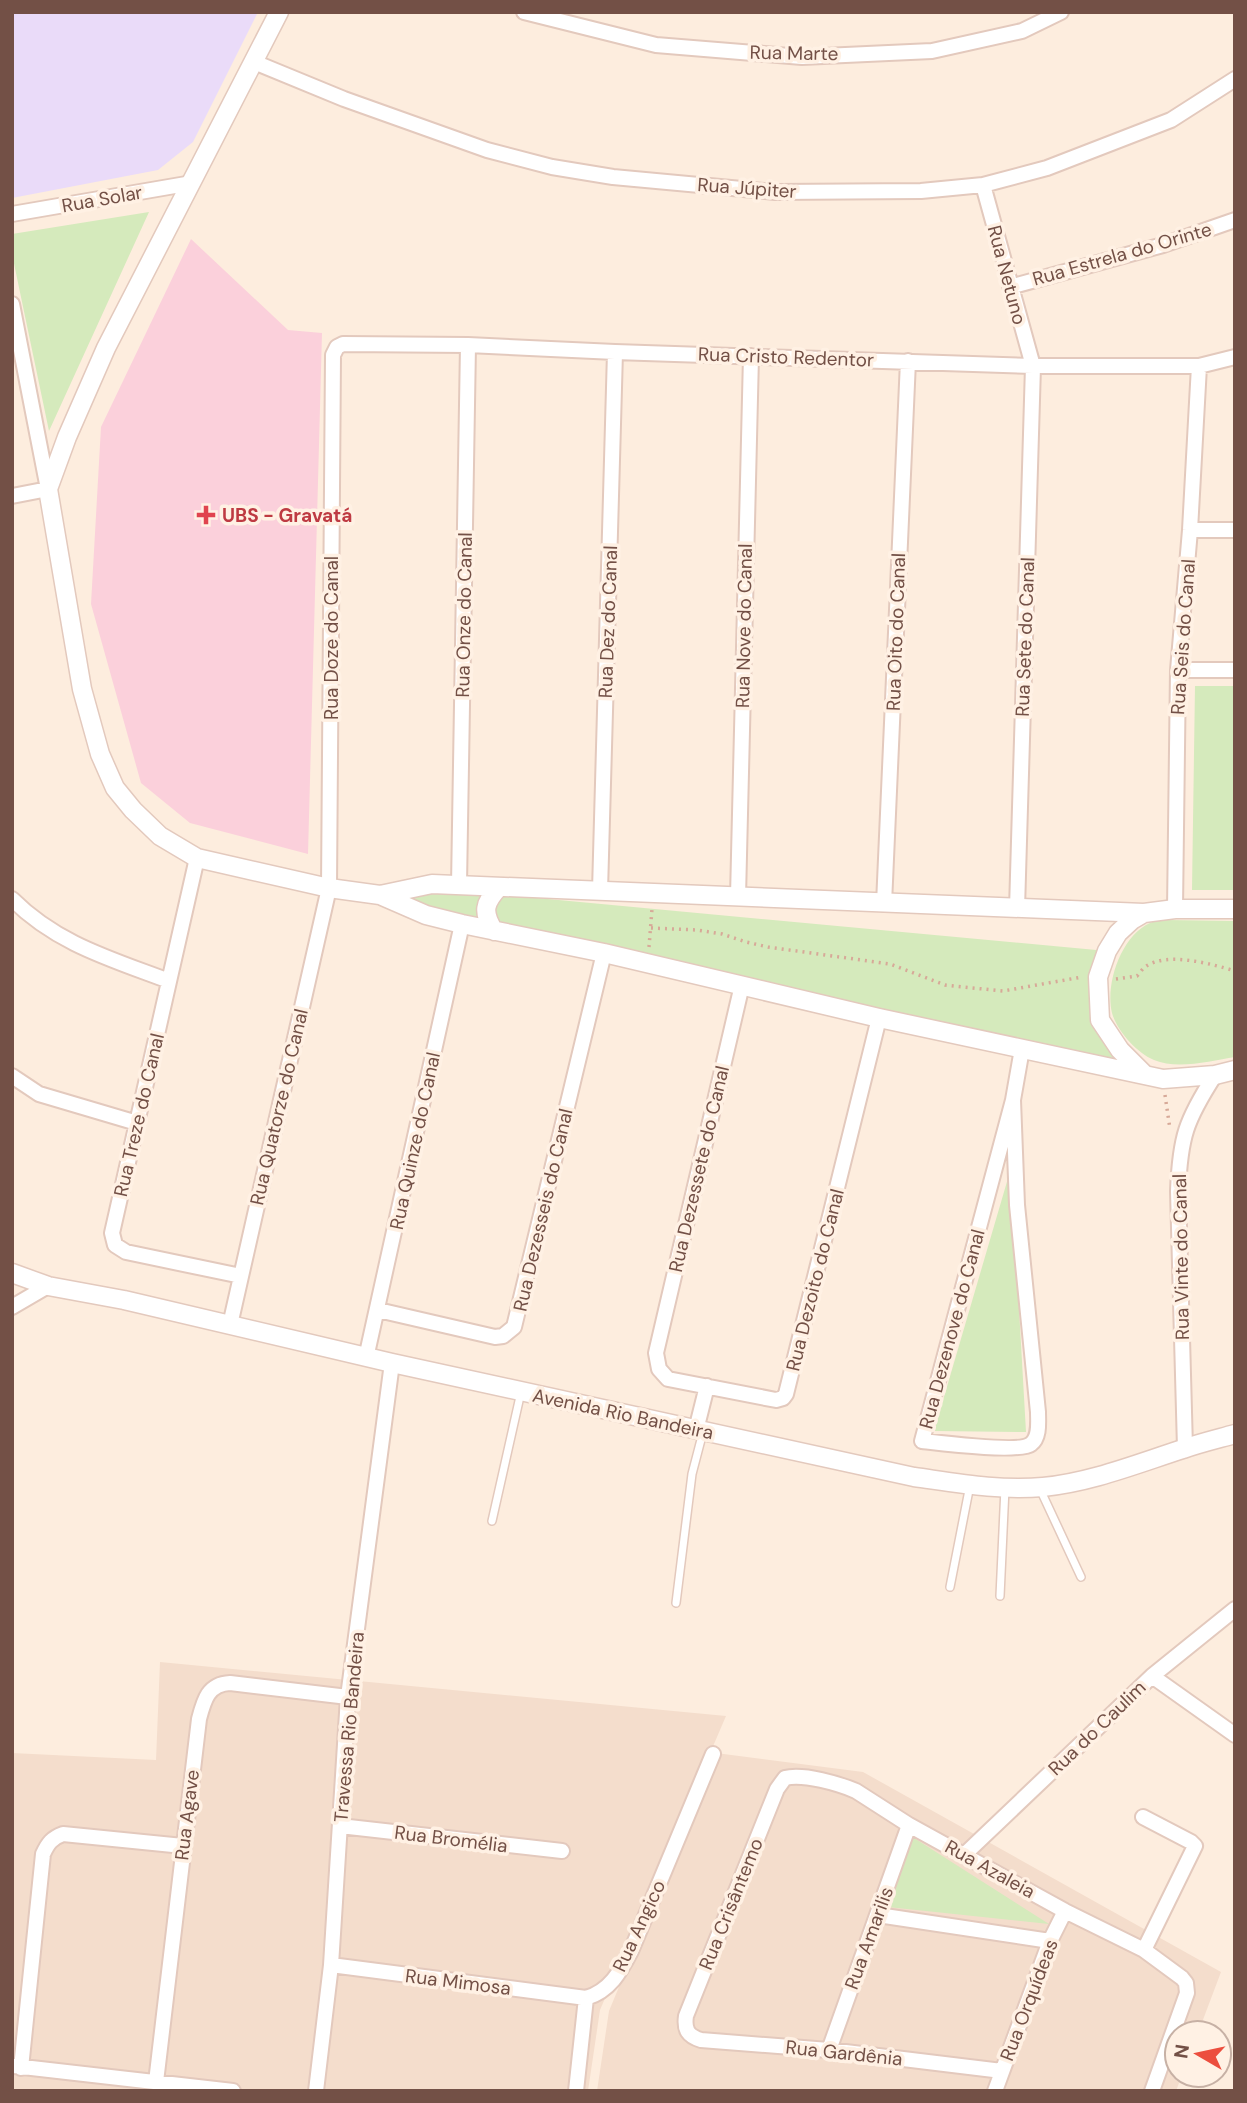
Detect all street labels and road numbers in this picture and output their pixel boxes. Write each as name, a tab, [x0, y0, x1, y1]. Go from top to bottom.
street label: Rua Marte	[749, 40, 839, 66]
street label: Rua Júpiter	[697, 172, 797, 204]
street label: Rua Solar	[60, 180, 144, 218]
street label: Rua Estrela do Orinte	[1029, 216, 1215, 292]
street label: Rua Netuno	[982, 223, 1032, 327]
street label: Rua Cristo Redentor	[698, 341, 874, 373]
street label: Rua Onze do Canal	[450, 532, 478, 698]
street label: Rua Nove do Canal	[730, 544, 758, 708]
street label: Rua Dez do Canal	[593, 545, 623, 699]
street label: Rua Oito do Canal	[881, 553, 911, 711]
street label: Rua Doze do Canal	[319, 556, 344, 720]
street label: Rua Sete do Canal	[1010, 557, 1040, 717]
street label: Rua Seis do Canal	[1165, 558, 1201, 716]
street label: Rua Quatorze do Canal	[244, 1006, 314, 1208]
street label: Rua Treze do Canal	[108, 1031, 170, 1199]
street label: Rua Quinze do Canal	[384, 1050, 446, 1232]
street label: Rua Dezessete do Canal	[663, 1063, 735, 1275]
street label: Rua Dezesseis do Canal	[507, 1106, 579, 1314]
street label: Rua Vinte do Canal	[1167, 1174, 1195, 1340]
street label: Rua Dezoito do Canal	[780, 1186, 850, 1374]
street label: Rua Dezenove do Canal	[913, 1226, 991, 1432]
street label: Avenida Rio Bandeira	[530, 1383, 716, 1445]
street label: Travessa Rio Bandeira	[328, 1631, 370, 1823]
street label: Rua do Caulim	[1043, 1675, 1151, 1781]
street label: Rua Agave	[169, 1768, 205, 1862]
street label: Rua Bromélia	[393, 1820, 509, 1858]
street label: Rua Azaleia	[941, 1834, 1039, 1904]
street label: Rua Crisântemo	[693, 1835, 769, 1973]
street label: Rua Angico	[607, 1876, 671, 1976]
street label: Rua Amarilis	[839, 1883, 899, 1993]
street label: Rua Orquídeas	[994, 1936, 1064, 2064]
street label: Rua Mimosa	[404, 1963, 512, 2001]
street label: Rua Gardênia	[784, 2034, 904, 2072]

